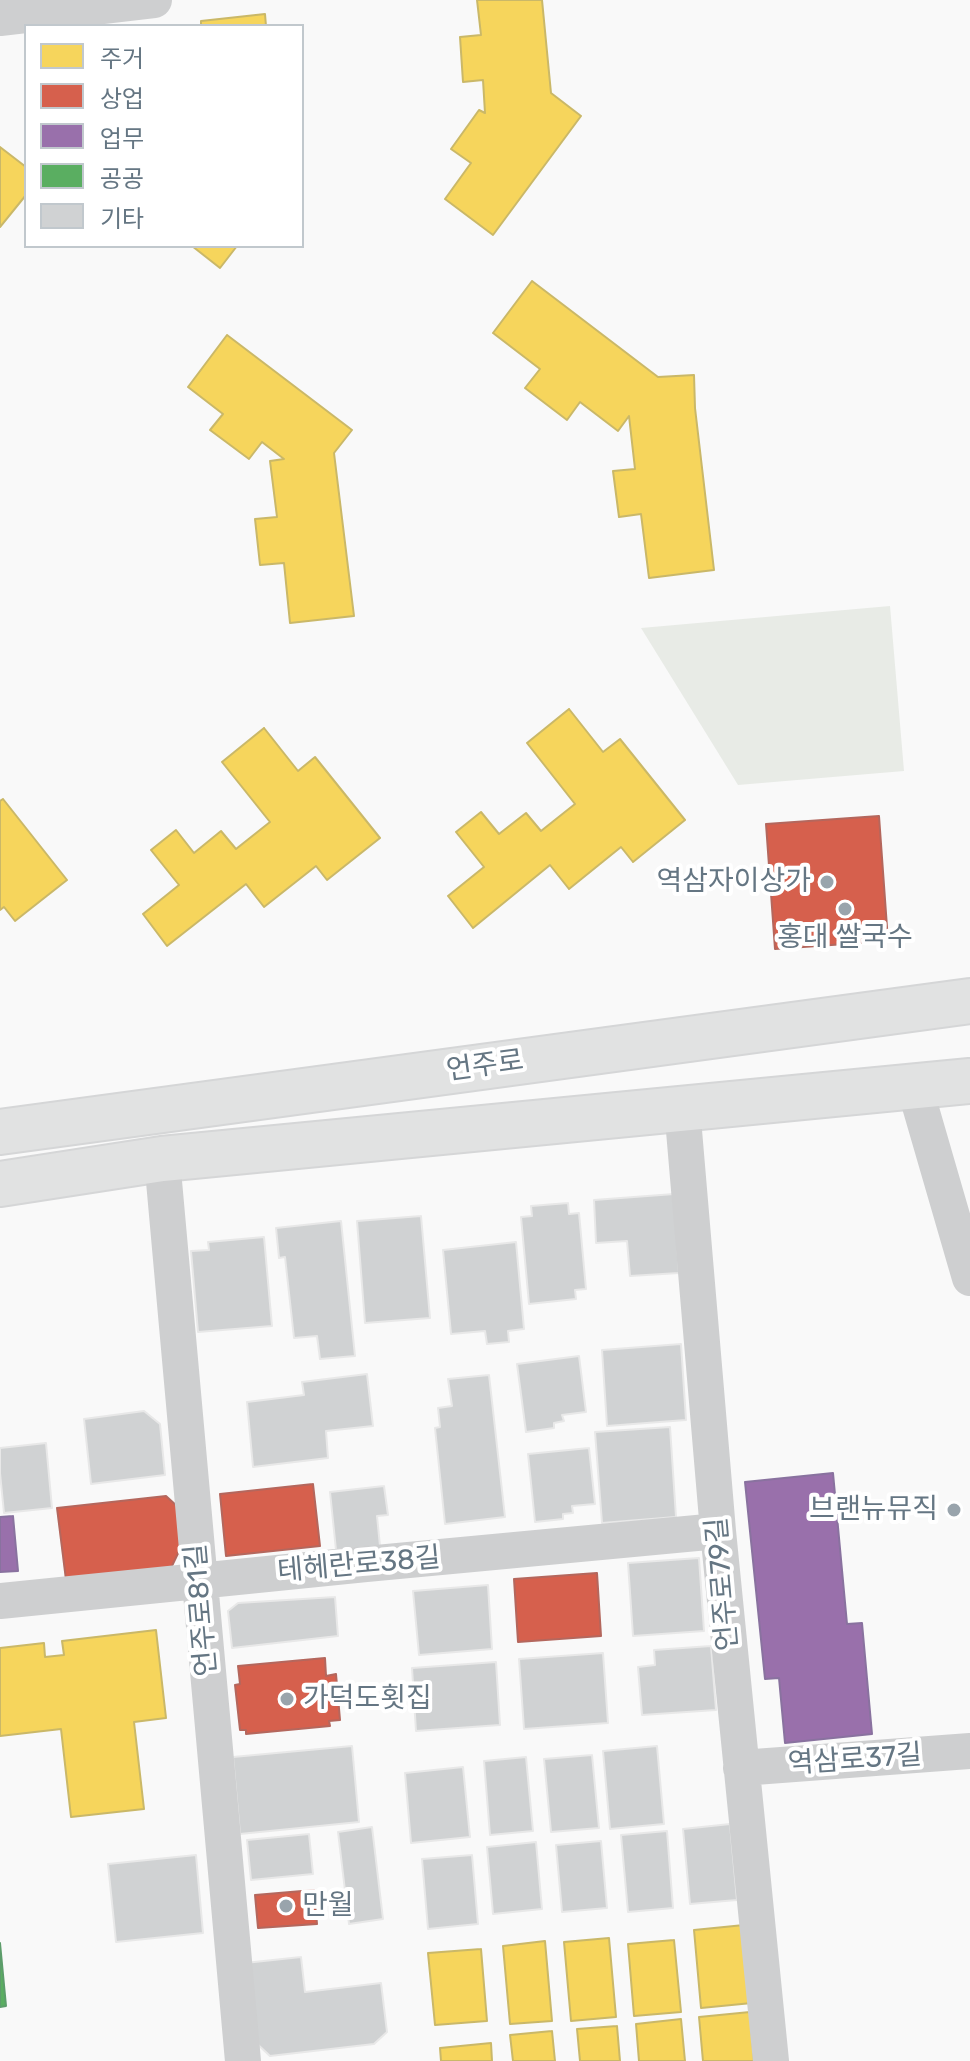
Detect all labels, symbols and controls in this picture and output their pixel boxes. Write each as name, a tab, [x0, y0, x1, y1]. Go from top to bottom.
legend	[24, 24, 304, 248]
text: 주거	[100, 45, 144, 73]
text: 상업	[100, 85, 144, 113]
text: 업무	[100, 125, 144, 153]
text: 공공	[100, 165, 144, 193]
text: 기타	[100, 205, 144, 233]
place label: 역삼자이상가	[656, 865, 811, 899]
marker: 역삼자이상가	[818, 873, 836, 891]
marker: 홍대 쌀국수	[836, 900, 854, 918]
place label: 홍대 쌀국수	[777, 921, 913, 955]
street label: 언주로	[444, 1044, 526, 1088]
place label: 브랜뉴뮤직	[809, 1493, 938, 1527]
marker: 브랜뉴뮤직	[945, 1501, 963, 1519]
street label: 언주로79길	[700, 1516, 746, 1652]
street label: 테헤란로38길	[276, 1541, 442, 1589]
street label: 언주로81길	[179, 1542, 225, 1678]
place label: 가덕도횟집	[303, 1682, 432, 1716]
marker: 가덕도횟집	[278, 1690, 296, 1708]
street label: 역삼로37길	[787, 1739, 923, 1781]
place label: 만월	[302, 1889, 354, 1923]
marker: 만월	[277, 1897, 295, 1915]

